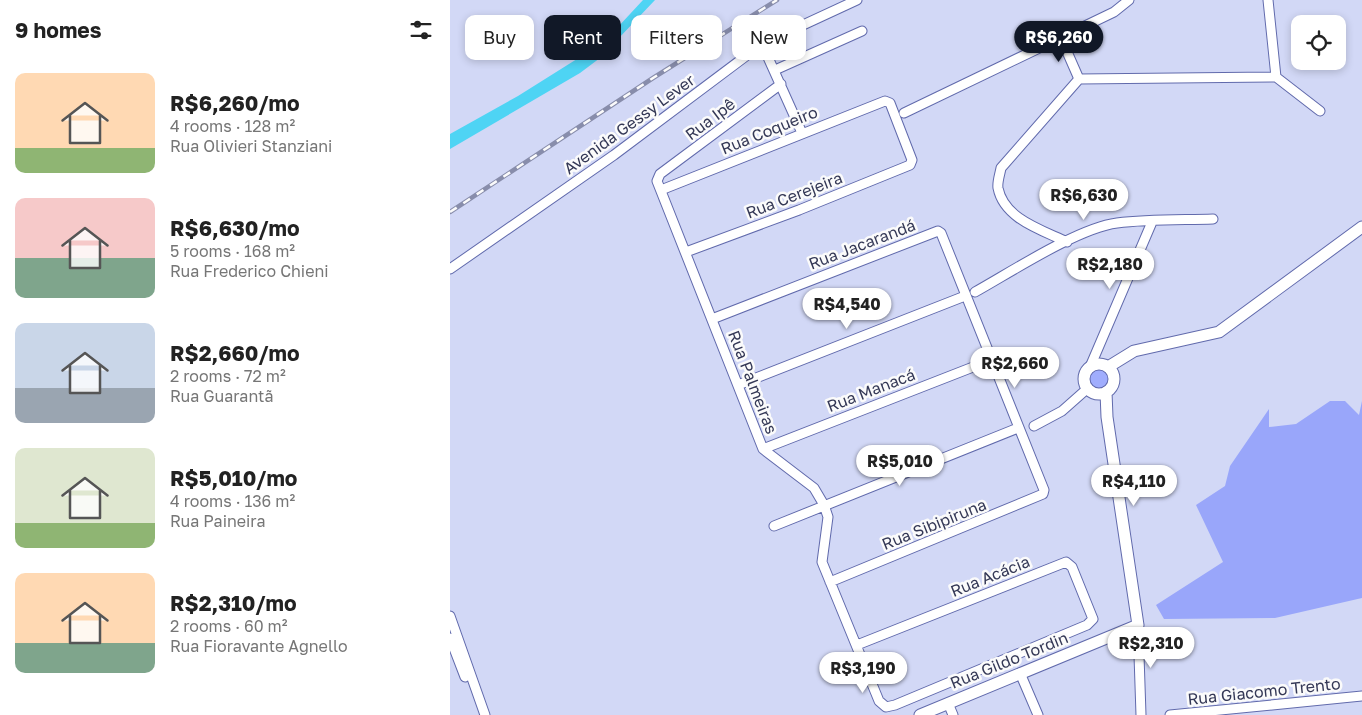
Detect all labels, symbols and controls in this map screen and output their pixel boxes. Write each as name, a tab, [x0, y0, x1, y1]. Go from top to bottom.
chip: Buy	[465, 15, 534, 60]
chip: Rent	[544, 15, 621, 60]
chip: Filters	[631, 15, 722, 60]
chip: New	[732, 15, 806, 60]
map controls	[1291, 15, 1346, 70]
button: locate	[1291, 15, 1346, 70]
icon: filters	[407, 16, 435, 44]
text: 9 homes	[15, 17, 101, 43]
pin: R$6,260	[1013, 20, 1105, 63]
text: R$6,260	[1025, 27, 1093, 47]
street label: Avenida Gessy Lever	[560, 70, 698, 178]
text: R$6,260/mo	[170, 90, 300, 116]
icon: home	[55, 93, 115, 153]
street label: Rua Ipê	[681, 94, 739, 144]
street label: Rua Coqueiro	[718, 102, 820, 158]
text: 4 rooms · 128 m²	[170, 116, 295, 136]
text: Rua Olivieri Stanziani	[170, 136, 332, 156]
street label: Rua Cerejeira	[743, 167, 845, 223]
pin: R$6,630	[1038, 178, 1130, 221]
text: R$6,630	[1050, 185, 1118, 205]
street label: Rua Jacarandá	[806, 214, 918, 274]
text: R$6,630/mo	[170, 215, 300, 241]
icon: home	[55, 218, 115, 278]
text: 5 rooms · 168 m²	[170, 241, 295, 261]
pin: R$2,180	[1064, 248, 1156, 290]
text: R$2,180	[1077, 254, 1143, 274]
text: Rua Frederico Chieni	[170, 261, 329, 281]
pin: R$4,540	[801, 288, 893, 330]
text: R$4,540	[813, 294, 881, 314]
street label: Rua Palmeiras	[724, 327, 782, 437]
text: R$2,660/mo	[170, 340, 300, 366]
icon: home	[55, 343, 115, 403]
pin: R$2,660	[969, 346, 1061, 389]
text: R$2,660	[981, 353, 1049, 373]
street label: Rua Manacá	[824, 364, 918, 416]
text: 2 rooms · 72 m²	[170, 366, 286, 386]
text: Rua Guarantã	[170, 386, 274, 406]
pin: R$5,010	[854, 444, 946, 487]
text: R$5,010	[867, 451, 933, 471]
pin: R$4,110	[1088, 464, 1180, 507]
text: R$5,010/mo	[170, 465, 297, 491]
icon: home	[55, 468, 115, 528]
text: R$4,110	[1102, 471, 1166, 491]
text: 4 rooms · 136 m²	[170, 491, 295, 511]
street label: Rua Sibipiruna	[879, 494, 989, 554]
text: Rua Paineira	[170, 511, 265, 531]
street label: Rua Acácia	[947, 551, 1033, 601]
text: R$2,310/mo	[170, 590, 297, 616]
icon: home	[55, 593, 115, 653]
text: 2 rooms · 60 m²	[170, 616, 288, 636]
pin: R$2,310	[1105, 626, 1197, 669]
street label: Rua Gildo Tordin	[947, 627, 1071, 693]
text: R$2,310	[1118, 633, 1184, 653]
text: Rua Fioravante Agnello	[170, 636, 348, 656]
pin: R$3,190	[817, 652, 909, 694]
text: R$3,190	[830, 658, 896, 678]
street label: Rua Giacomo Trento	[1187, 673, 1341, 709]

